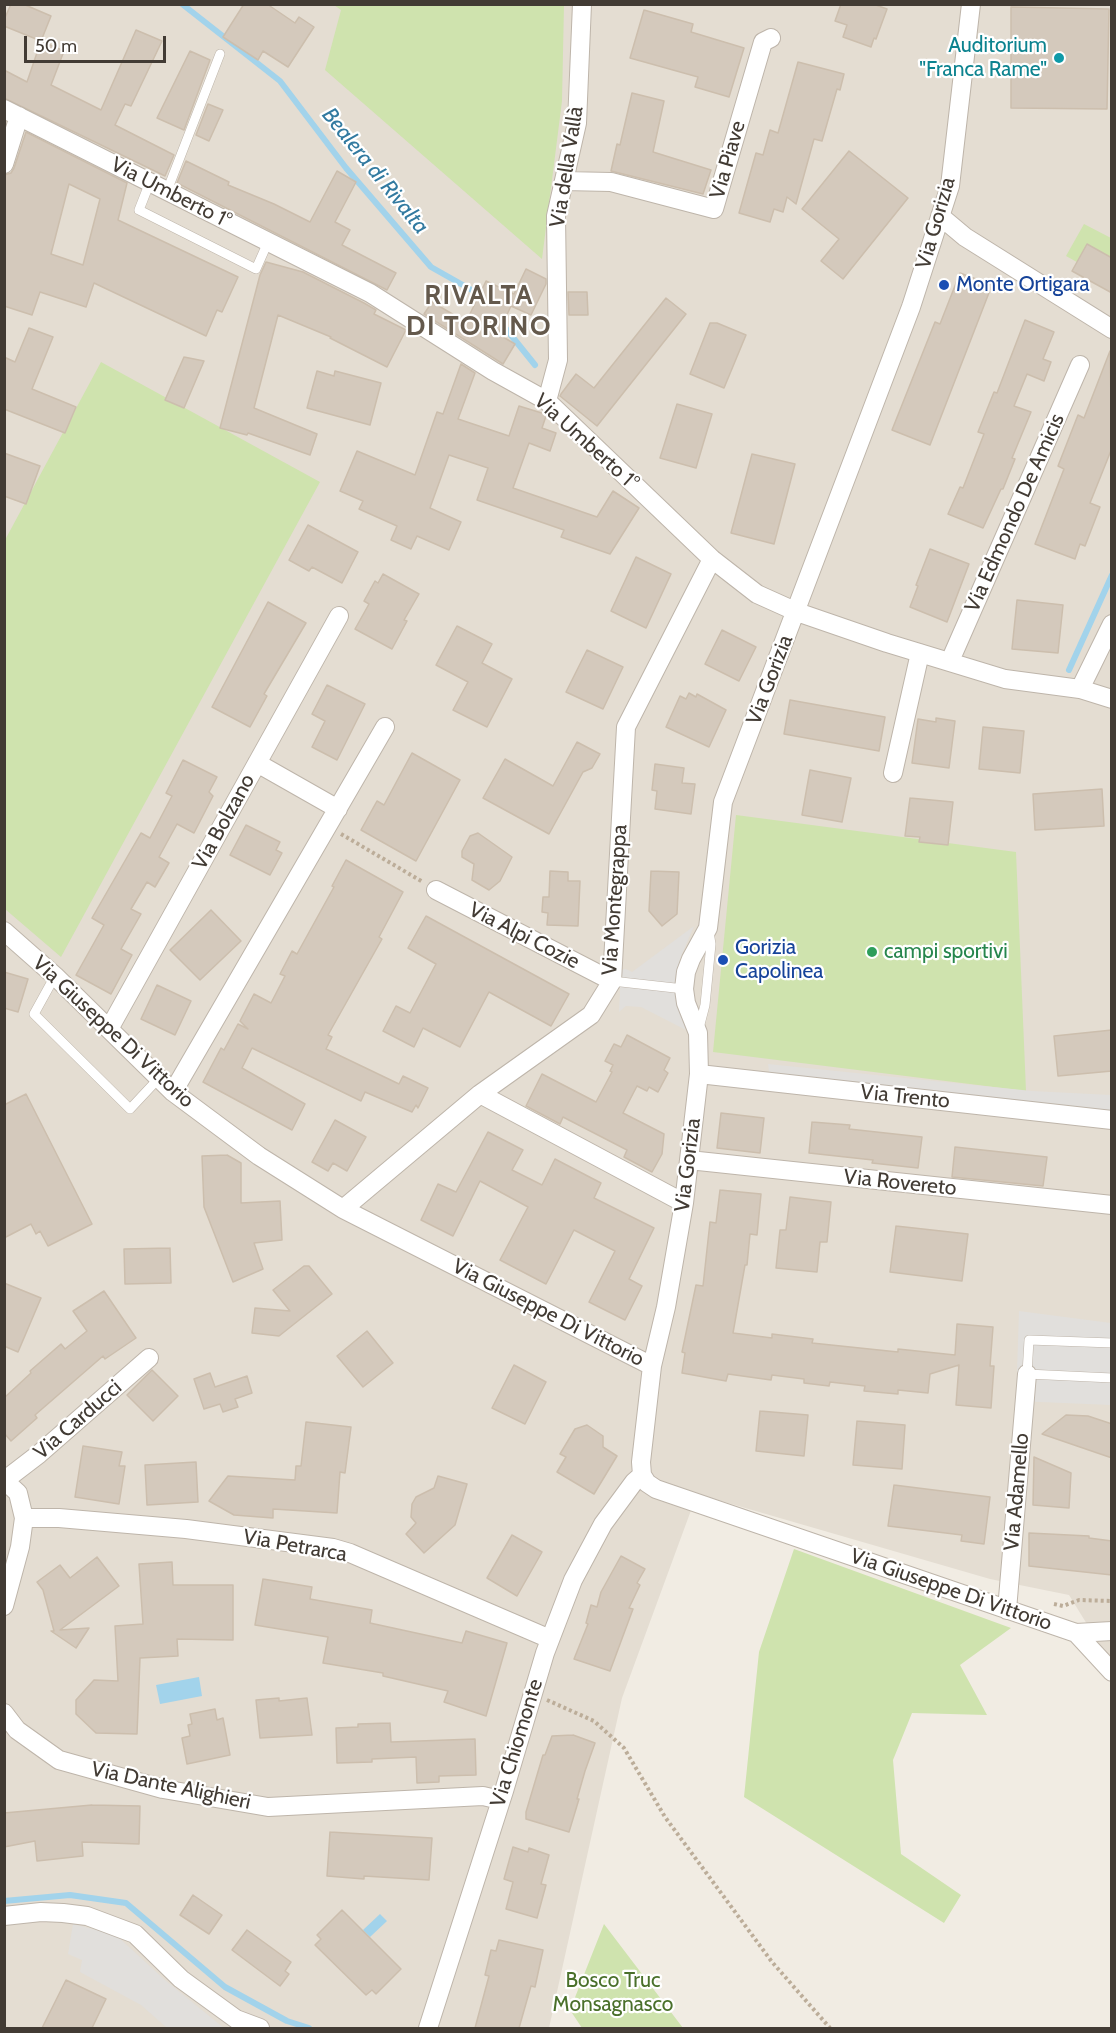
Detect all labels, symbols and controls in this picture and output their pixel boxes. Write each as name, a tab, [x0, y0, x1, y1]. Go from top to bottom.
scale bar	[27, 24, 170, 62]
place label: Auditorium "Franca Rame"	[919, 33, 1047, 83]
text: 50 m	[35, 35, 77, 57]
marker: Auditorium "Franca Rame"	[1052, 51, 1066, 65]
water label: Bealera di Rivalta	[316, 103, 434, 239]
street label: Via della Vallà	[545, 105, 589, 229]
street label: Via Piave	[705, 118, 751, 202]
street label: Via Umberto 1°	[107, 152, 235, 234]
street label: Via Gorizia	[911, 174, 961, 272]
place label: Monte Ortigara	[956, 272, 1090, 298]
marker: Monte Ortigara	[937, 278, 951, 292]
district label: RIVALTA DI TORINO	[406, 280, 552, 343]
street label: Via Umberto 1°	[529, 389, 643, 495]
street label: Via Edmondo De Amicis	[960, 410, 1070, 616]
street label: Via Gorizia	[741, 632, 799, 728]
street label: Via Bolzano	[187, 770, 261, 874]
street label: Via Montegrappa	[597, 824, 633, 976]
street label: Via Alpi Cozie	[465, 897, 583, 975]
place label: Gorizia Capolinea	[735, 935, 823, 985]
place label: campi sportivi	[884, 939, 1008, 965]
marker: campi sportivi	[865, 945, 879, 959]
street label: Via Giuseppe Di Vittorio	[27, 951, 199, 1113]
marker: Gorizia Capolinea	[716, 953, 730, 967]
street label: Via Trento	[859, 1080, 951, 1114]
street label: Via Gorizia	[670, 1117, 706, 1213]
street label: Via Rovereto	[842, 1165, 958, 1201]
street label: Via Giuseppe Di Vittorio	[448, 1254, 648, 1372]
street label: Via Carducci	[29, 1375, 127, 1465]
street label: Via Adamello	[999, 1432, 1035, 1552]
street label: Via Petrarca	[241, 1524, 349, 1568]
street label: Via Giuseppe Di Vittorio	[847, 1544, 1055, 1636]
street label: Via Chiomonte	[486, 1676, 548, 1810]
street label: Via Dante Alighieri	[89, 1757, 253, 1815]
park label: Bosco Truc Monsagnasco	[553, 1968, 673, 2018]

